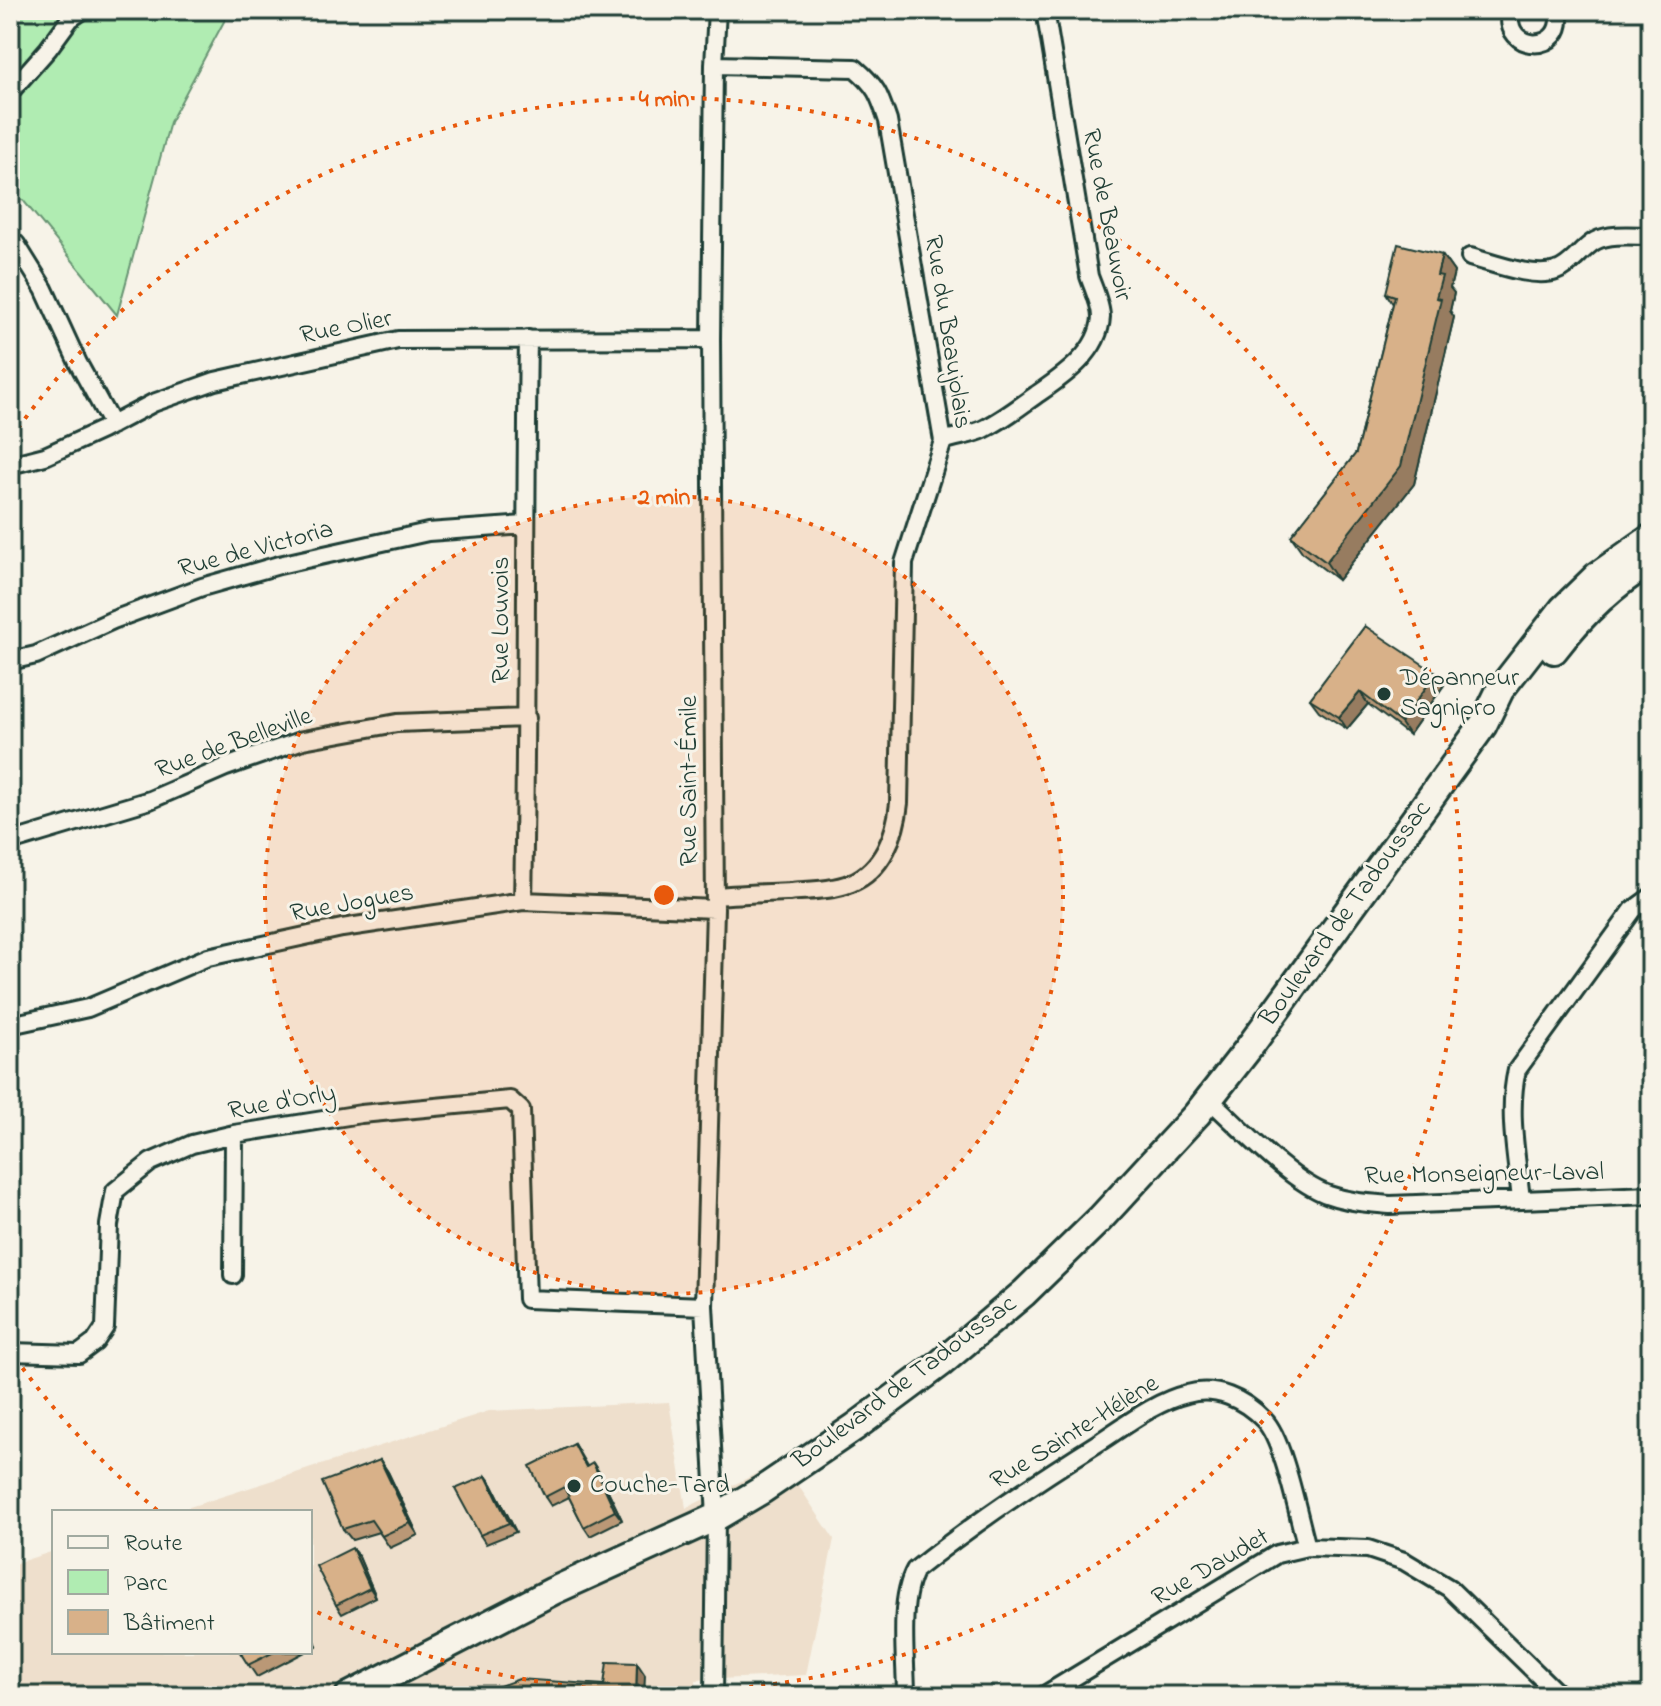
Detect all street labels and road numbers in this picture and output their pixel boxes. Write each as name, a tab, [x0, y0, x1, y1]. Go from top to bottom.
street label: Rue de Beauvoir	[1071, 126, 1141, 305]
street label: Rue du Beaujolais	[913, 232, 981, 432]
street label: Rue Olier	[297, 300, 396, 356]
street label: Rue de Victoria	[174, 511, 338, 589]
street label: Rue Louvois	[483, 557, 521, 683]
street label: Rue Saint-Émile	[671, 695, 709, 866]
street label: Rue de Belleville	[150, 698, 318, 790]
street label: Boulevard de Tadoussac	[1250, 793, 1442, 1036]
street label: Rue Jogues	[287, 874, 417, 934]
street label: Rue d'Orly	[225, 1075, 339, 1131]
street label: Rue Monseigneur-Laval	[1364, 1154, 1604, 1196]
street label: Boulevard de Tadoussac	[784, 1286, 1025, 1481]
street label: Rue Sainte-Hélène	[983, 1366, 1167, 1500]
street label: Rue Daudet	[1145, 1519, 1277, 1617]

